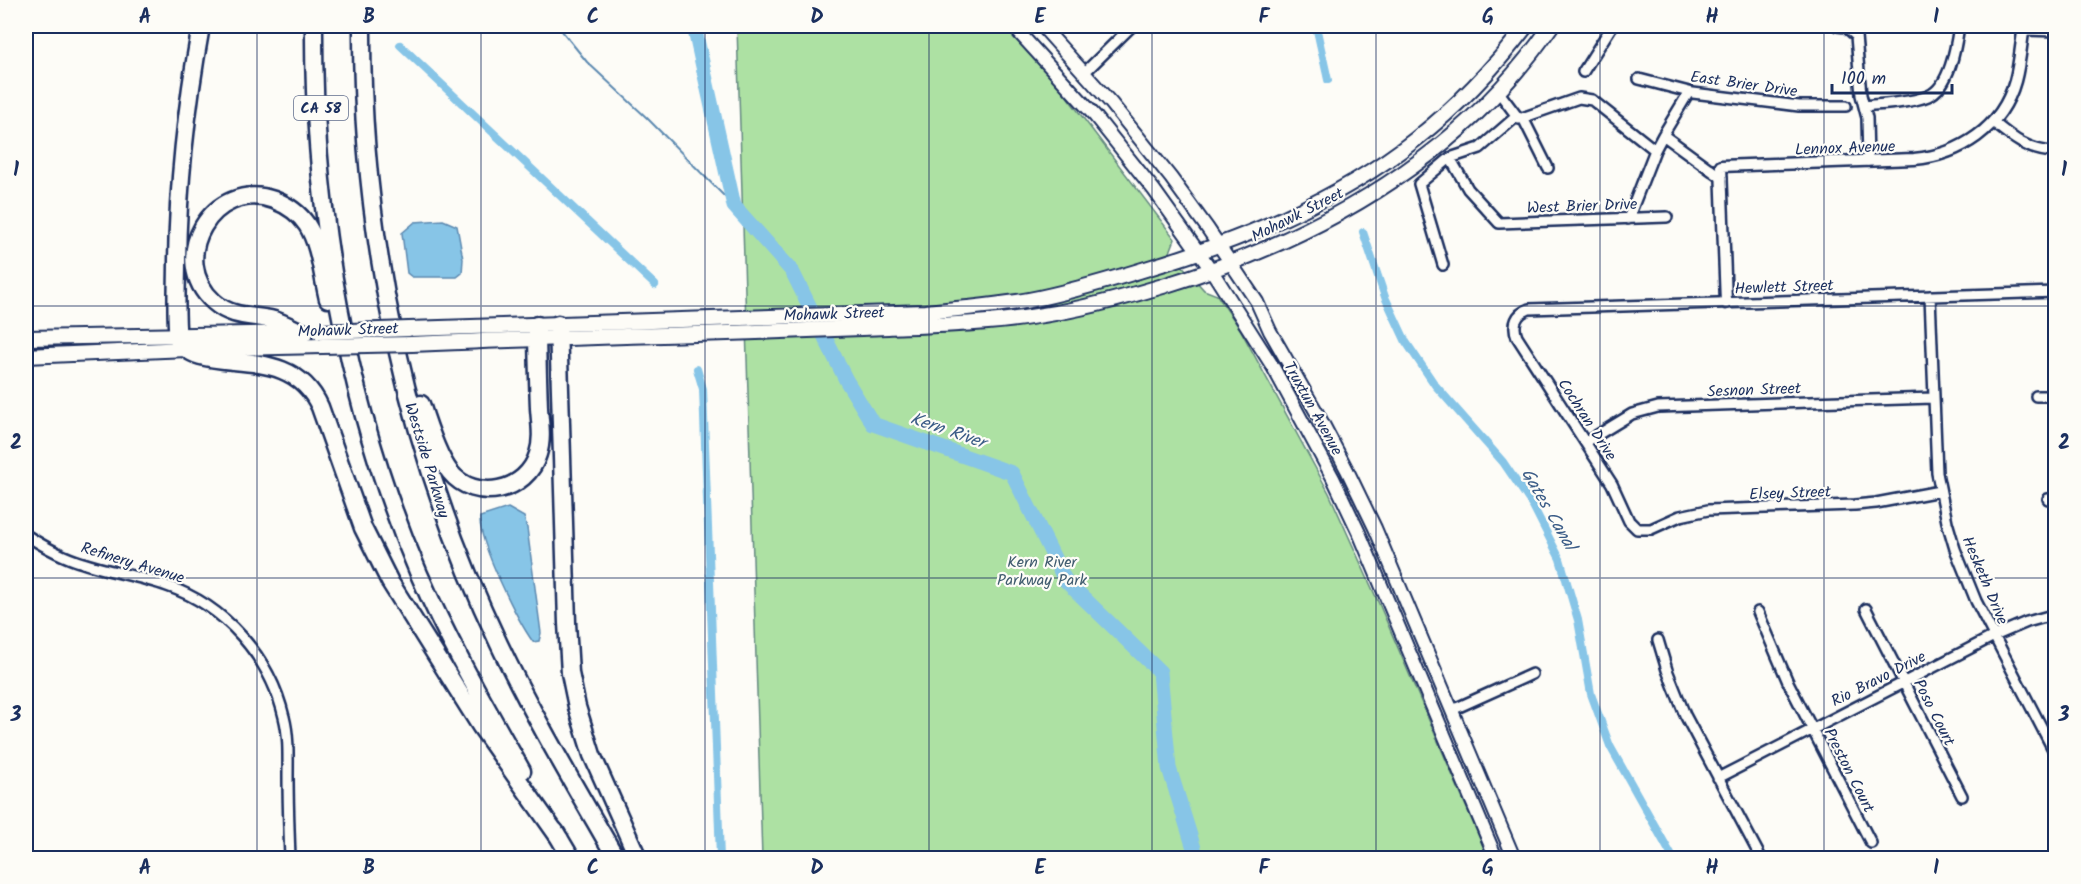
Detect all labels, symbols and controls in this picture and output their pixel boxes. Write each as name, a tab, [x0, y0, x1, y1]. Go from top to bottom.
text: A	[139, 2, 151, 34]
text: B	[363, 2, 375, 34]
text: C	[587, 2, 599, 34]
text: D	[810, 2, 824, 34]
text: E	[1034, 2, 1046, 34]
text: F	[1259, 2, 1271, 34]
text: G	[1482, 2, 1494, 34]
text: H	[1705, 2, 1719, 34]
text: I	[1933, 2, 1939, 34]
scale bar	[1832, 57, 1952, 95]
street label: East Brier Drive	[1689, 65, 1799, 104]
text: 100 m	[1841, 65, 1886, 94]
road number: CA 58	[294, 96, 348, 120]
street label: Lennox Avenue	[1794, 134, 1896, 163]
text: 1	[13, 155, 19, 187]
text: 1	[2061, 155, 2067, 187]
street label: Mohawk Street	[1247, 181, 1349, 249]
street label: West Brier Drive	[1526, 192, 1638, 221]
street label: Hewlett Street	[1734, 273, 1835, 302]
street label: Mohawk Street	[783, 300, 886, 329]
street label: Mohawk Street	[297, 316, 400, 345]
street label: Truxtun Avenue	[1276, 357, 1349, 460]
street label: Cochran Drive	[1551, 374, 1623, 466]
street label: Sesnon Street	[1707, 376, 1802, 405]
street label: Westside Parkway	[397, 400, 456, 522]
water label: Kern River	[906, 405, 993, 459]
text: 2	[10, 428, 22, 460]
text: 2	[2058, 428, 2070, 460]
water label: Gates Canal	[1512, 463, 1585, 560]
street label: Elsey Street	[1749, 480, 1832, 507]
street label: Hesketh Drive	[1955, 532, 2014, 629]
street label: Refinery Avenue	[78, 536, 187, 591]
park label: Kern River Parkway Park	[997, 550, 1088, 593]
street label: Rio Bravo Drive	[1827, 645, 1931, 714]
street label: Poso Court	[1906, 675, 1962, 751]
text: 3	[10, 700, 22, 732]
text: 3	[2058, 700, 2070, 732]
street label: Preston Court	[1817, 724, 1881, 818]
text: A	[139, 853, 151, 884]
text: B	[363, 853, 375, 884]
text: C	[587, 853, 599, 884]
text: D	[810, 853, 824, 884]
text: E	[1034, 853, 1046, 884]
text: F	[1259, 853, 1271, 884]
text: G	[1482, 853, 1494, 884]
text: H	[1705, 853, 1719, 884]
text: I	[1933, 853, 1939, 884]

